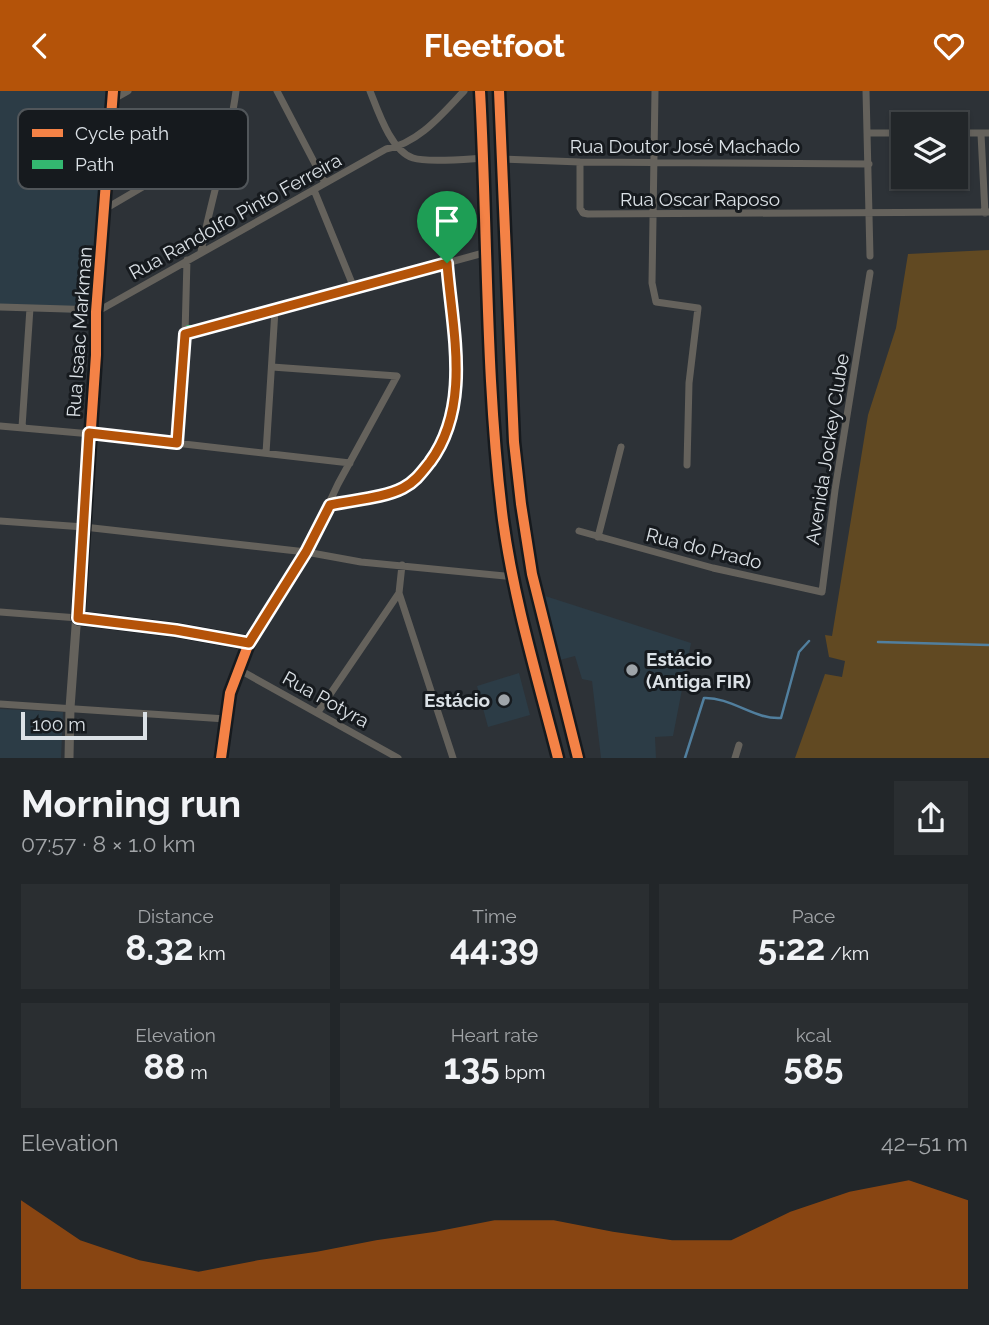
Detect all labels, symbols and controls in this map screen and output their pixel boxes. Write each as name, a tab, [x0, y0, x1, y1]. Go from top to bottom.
icon: back	[21, 27, 59, 65]
text: Fleetfoot	[424, 27, 565, 64]
icon: heart	[930, 27, 968, 65]
legend	[18, 109, 248, 189]
map controls	[891, 112, 968, 189]
button: layers	[891, 112, 968, 189]
text: Cycle path	[75, 122, 169, 144]
street label: Rua Doutor José Machado	[570, 135, 800, 157]
street label: Rua Randolfo Pinto Ferreira	[125, 148, 345, 284]
text: Path	[75, 153, 114, 175]
street label: Rua Oscar Raposo	[620, 188, 780, 210]
pin	[417, 191, 477, 263]
icon: arrive	[428, 202, 466, 240]
street label: Rua Isaac Markman	[62, 246, 96, 418]
street label: Avenida Jockey Clube	[801, 352, 853, 546]
street label: Rua do Prado	[644, 523, 764, 573]
place label: Estácio (Antiga FIR)	[646, 648, 751, 692]
marker: Estácio (Antiga FIR)	[624, 662, 640, 678]
street label: Rua Potyra	[279, 666, 373, 732]
place label: Estácio	[424, 689, 490, 711]
marker: Estácio	[496, 692, 512, 708]
scale bar	[21, 709, 147, 741]
text: 100 m	[32, 713, 86, 735]
text: Morning run	[21, 781, 241, 826]
button: share	[894, 781, 968, 855]
text: 07:57 · 8 × 1.0 km	[21, 830, 196, 857]
text: Distance	[137, 905, 214, 927]
text: Time	[472, 905, 517, 927]
text: Pace	[792, 905, 835, 927]
text: 8.32	[125, 927, 193, 968]
text: 44:39	[450, 927, 539, 968]
text: 5:22	[758, 927, 825, 968]
text: km	[193, 942, 226, 964]
text: /km	[825, 942, 869, 964]
text: Elevation	[135, 1024, 216, 1046]
text: Heart rate	[451, 1024, 538, 1046]
text: kcal	[796, 1024, 831, 1046]
text: 88	[143, 1046, 185, 1087]
text: 135	[444, 1046, 500, 1087]
text: 585	[784, 1046, 843, 1087]
text: m	[185, 1061, 208, 1083]
text: bpm	[500, 1061, 545, 1083]
text: Elevation	[21, 1129, 119, 1156]
text: 42–51 m	[881, 1129, 968, 1156]

